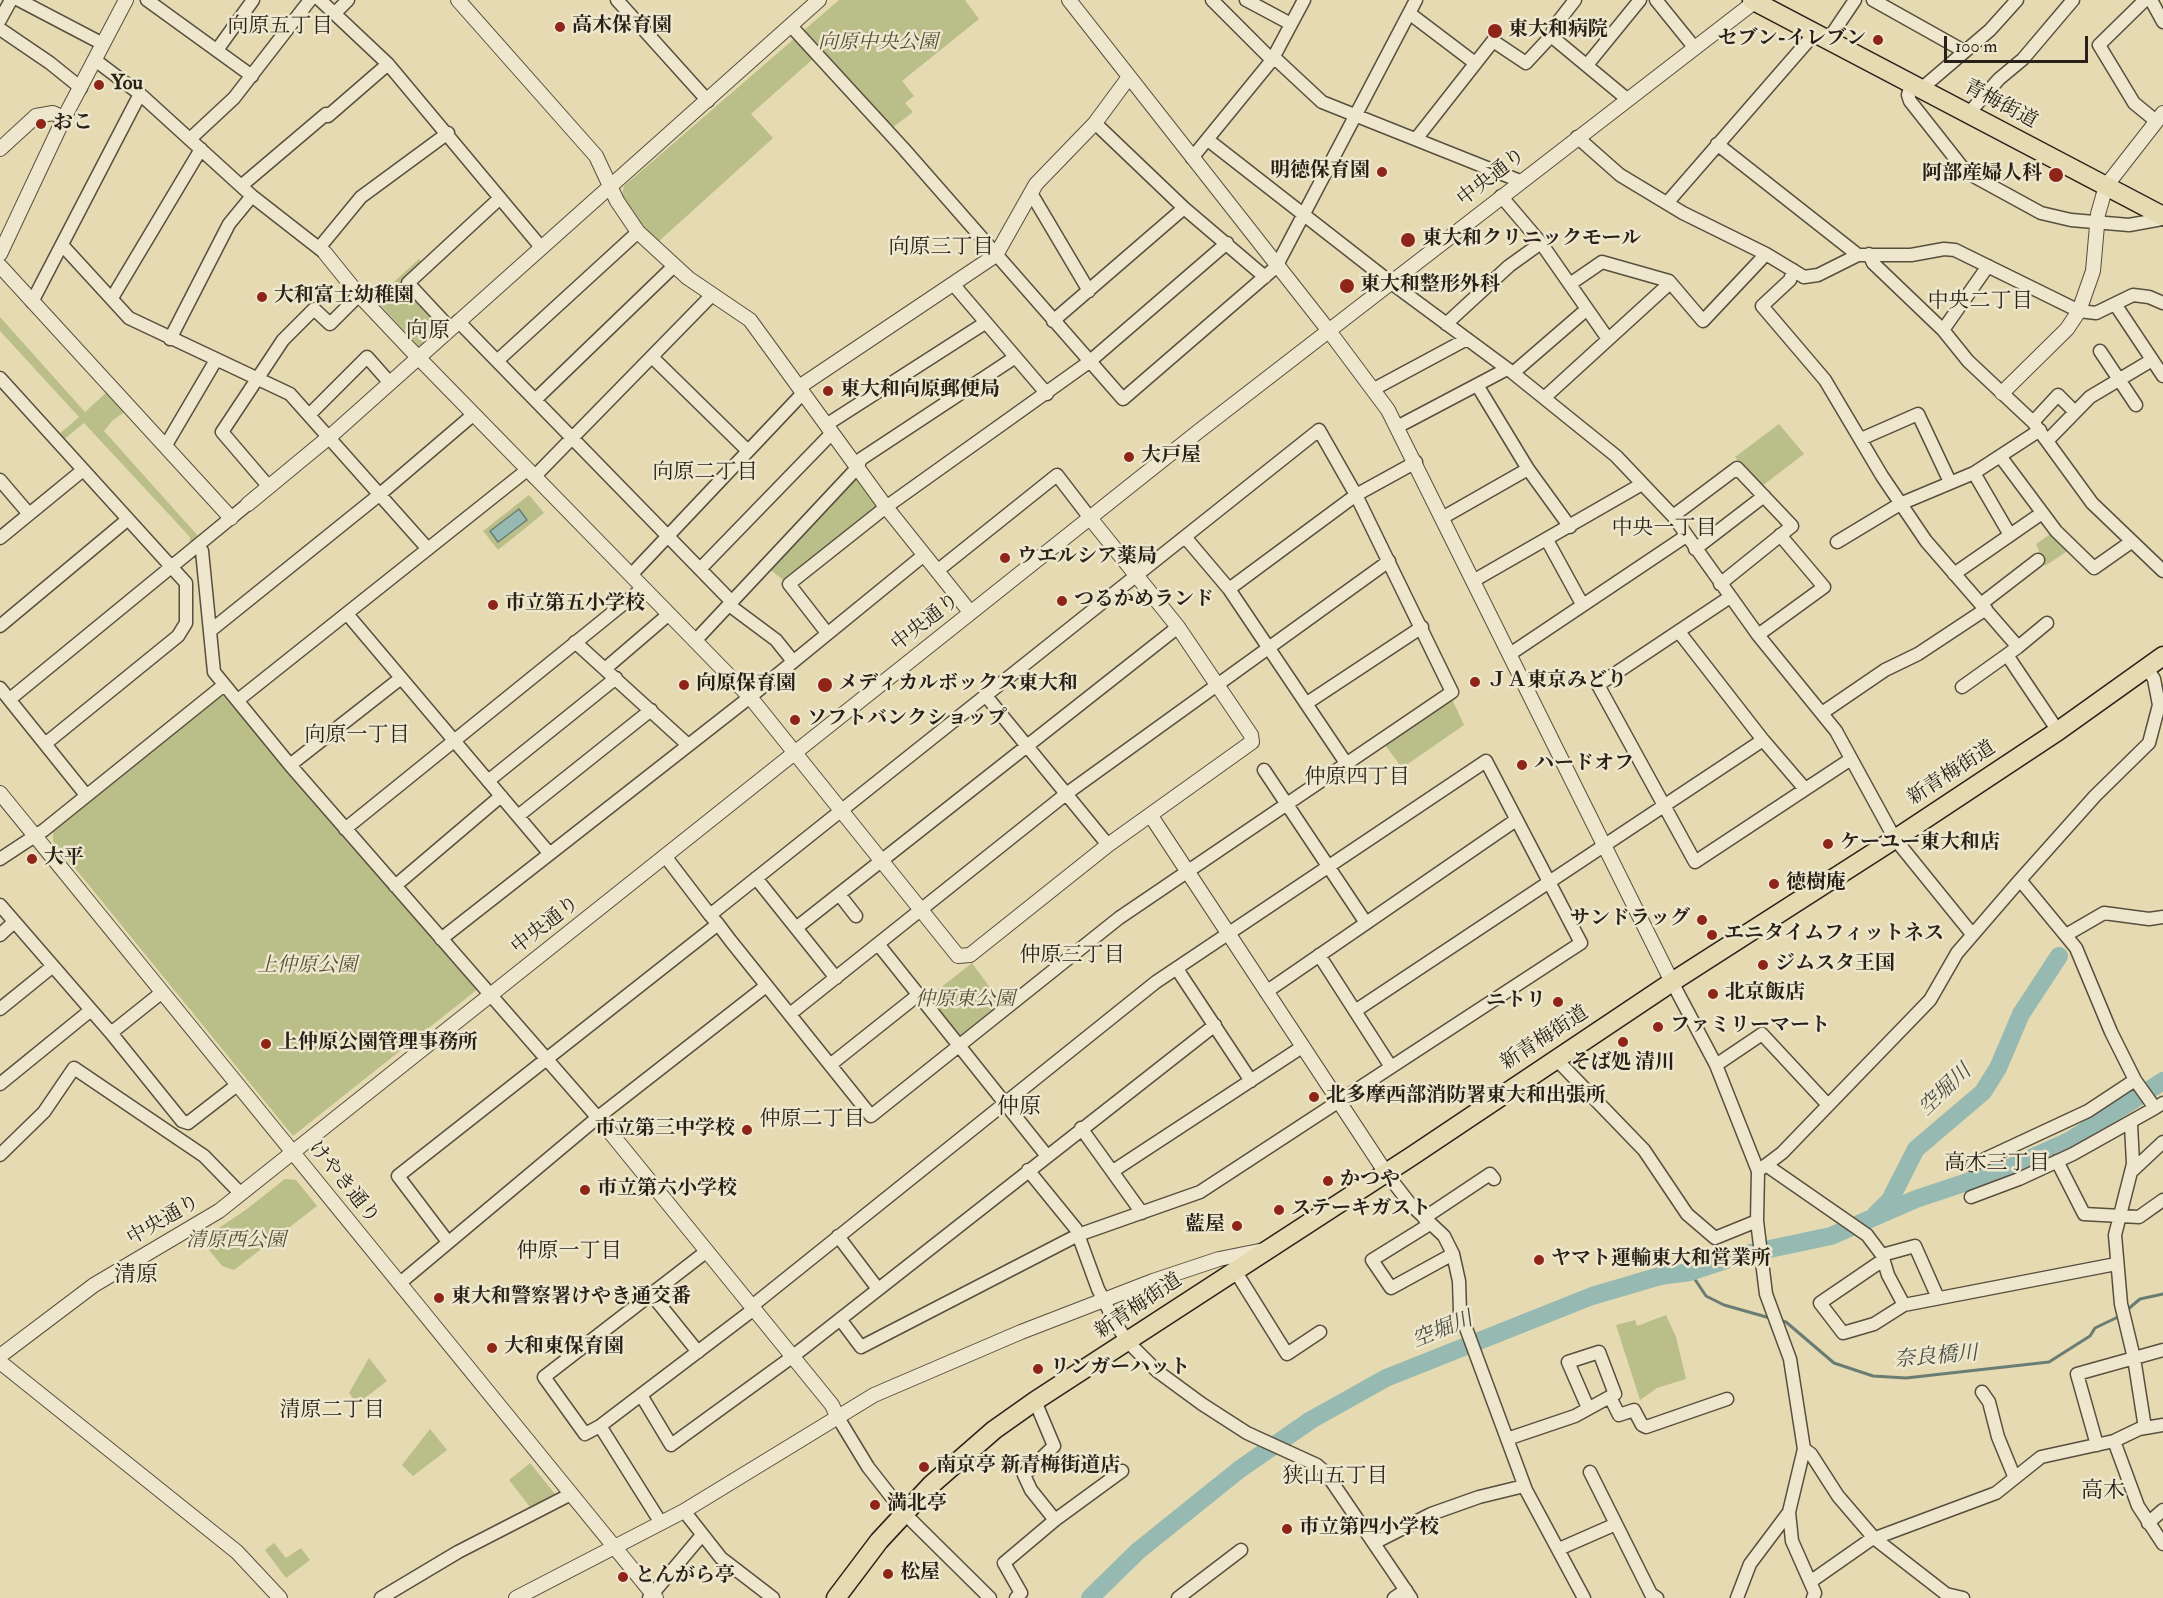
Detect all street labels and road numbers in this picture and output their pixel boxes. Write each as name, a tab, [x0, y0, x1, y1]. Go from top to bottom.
street label: 青梅街道	[1959, 76, 2041, 134]
street label: 中央通り	[1453, 144, 1531, 212]
street label: 中央通り	[887, 589, 965, 657]
street label: 新青梅街道	[1904, 737, 2000, 811]
street label: 中央通り	[507, 892, 585, 960]
street label: 新青梅街道	[1497, 1002, 1593, 1076]
street label: けやき通り	[302, 1137, 384, 1229]
street label: 中央通り	[123, 1191, 205, 1251]
street label: 新青梅街道	[1091, 1269, 1187, 1345]

